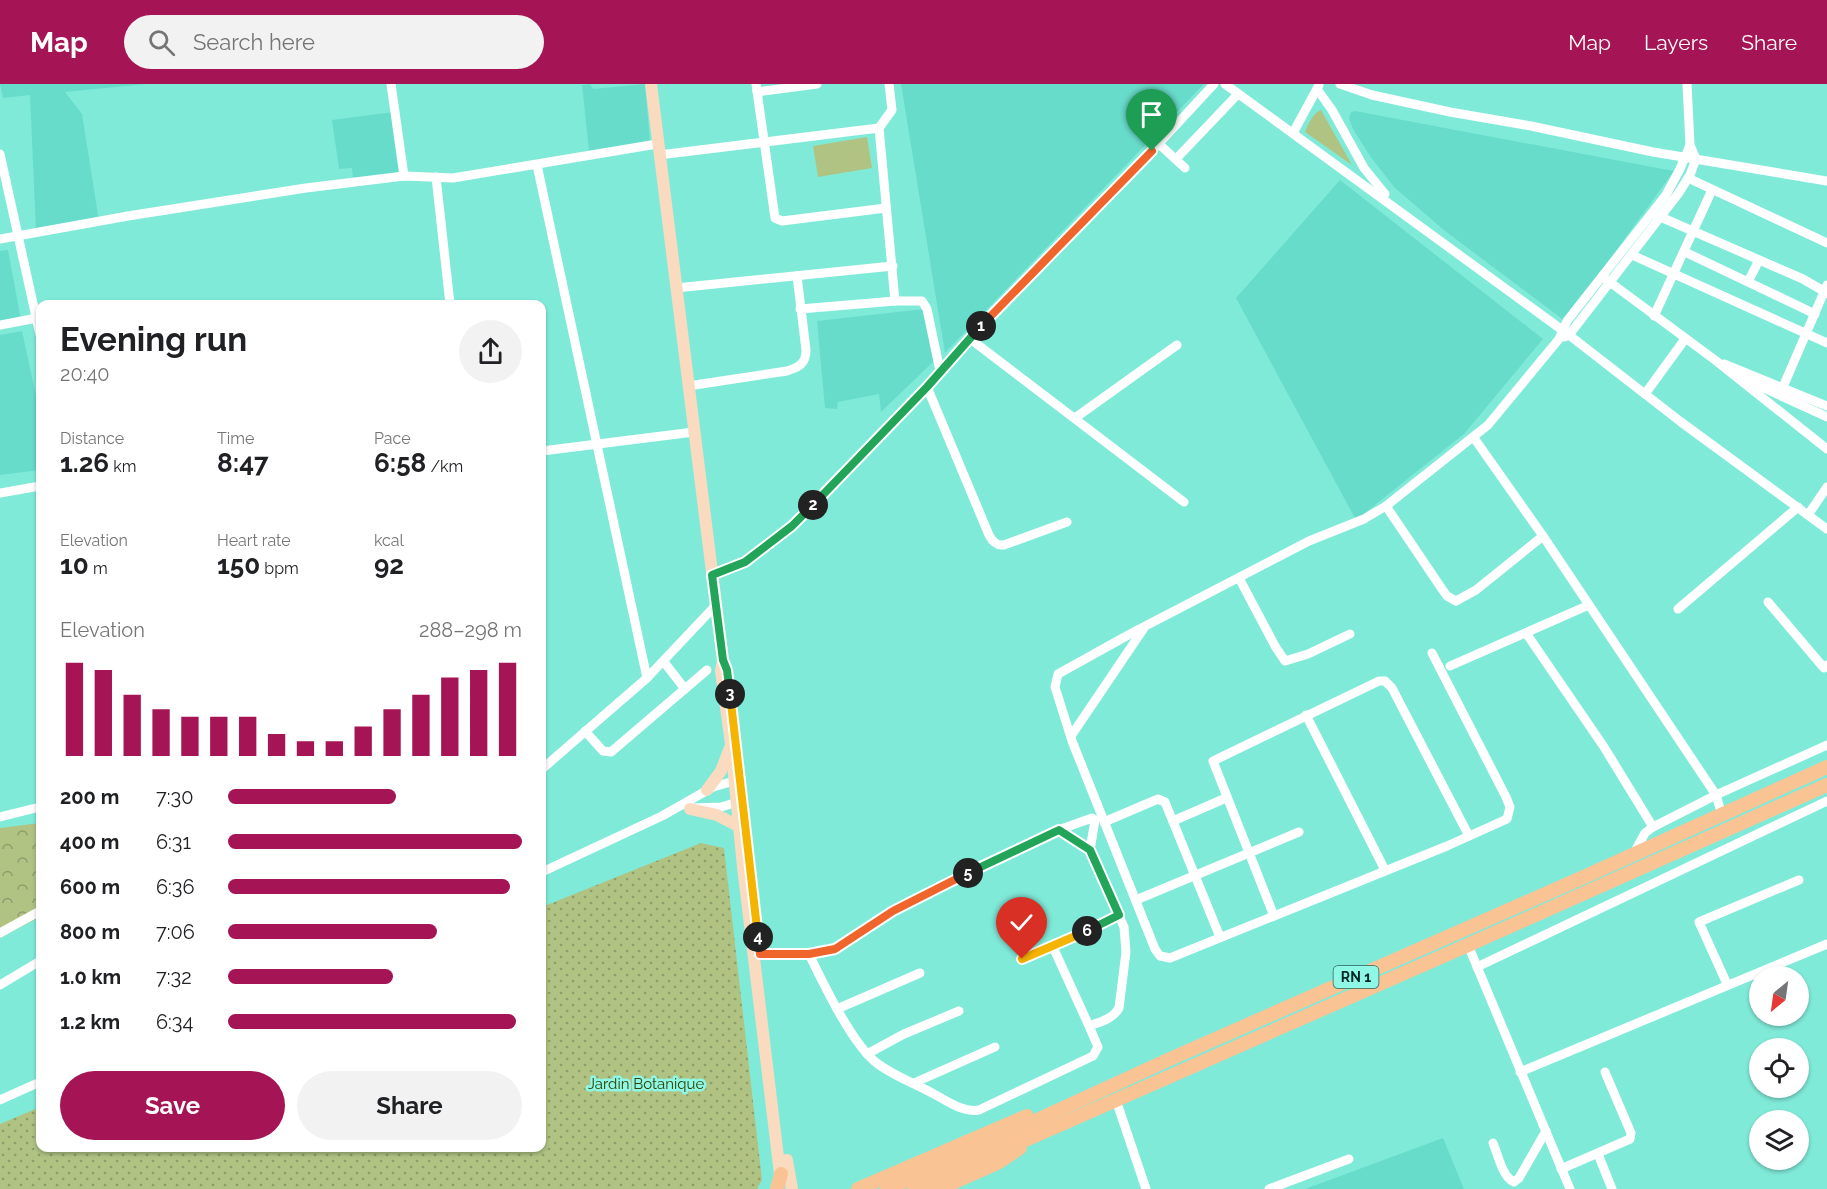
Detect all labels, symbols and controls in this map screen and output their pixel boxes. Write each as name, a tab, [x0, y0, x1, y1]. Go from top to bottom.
search box	[124, 15, 544, 69]
text: Map	[30, 26, 88, 59]
icon: search	[145, 26, 178, 59]
text: Search here	[193, 29, 315, 55]
text: Map	[1568, 30, 1611, 55]
text: Layers	[1644, 30, 1708, 55]
text: Share	[1741, 30, 1797, 55]
pin	[1126, 89, 1177, 151]
icon: arrive	[1135, 98, 1168, 131]
pin: 1	[966, 311, 996, 341]
text: 1	[977, 316, 985, 335]
text: Evening run	[60, 320, 247, 359]
button: share	[459, 320, 522, 383]
text: 20:40	[60, 362, 110, 386]
text: Distance	[60, 429, 124, 448]
text: Time	[217, 429, 254, 448]
text: Pace	[374, 429, 411, 448]
text: 1.26	[60, 448, 109, 478]
text: 8:47	[217, 448, 269, 478]
text: 6:58	[374, 448, 426, 478]
text: km	[109, 457, 136, 476]
text: /km	[426, 457, 463, 476]
pin: 2	[798, 490, 828, 520]
text: 2	[808, 495, 818, 514]
text: Elevation	[60, 531, 128, 550]
text: Heart rate	[217, 531, 291, 550]
text: kcal	[374, 531, 404, 550]
text: 10	[60, 550, 89, 580]
text: 150	[217, 550, 260, 580]
text: 92	[374, 550, 404, 580]
text: m	[89, 559, 108, 578]
text: bpm	[260, 559, 299, 578]
text: Elevation	[60, 618, 145, 642]
text: 288–298 m	[419, 618, 522, 642]
pin: 3	[715, 679, 745, 709]
text: 3	[726, 684, 734, 703]
text: 200 m	[60, 785, 119, 809]
text: 7:30	[156, 785, 193, 809]
text: 400 m	[60, 830, 119, 854]
text: 6:31	[156, 830, 191, 854]
pin: 5	[953, 858, 983, 888]
text: 5	[964, 863, 972, 882]
text: 600 m	[60, 875, 120, 899]
text: 6:36	[156, 875, 195, 899]
pin	[996, 897, 1047, 959]
icon: check	[1005, 906, 1038, 939]
pin: 6	[1072, 916, 1102, 946]
text: 800 m	[60, 920, 120, 944]
text: 7:06	[156, 920, 195, 944]
text: 6	[1082, 921, 1092, 940]
pin: 4	[743, 922, 773, 952]
text: 4	[753, 927, 763, 946]
text: 1.0 km	[60, 965, 121, 989]
text: 7:32	[156, 965, 192, 989]
road number: RN 1	[1334, 966, 1378, 988]
north arrow	[1749, 966, 1809, 1026]
map controls	[1749, 966, 1809, 1170]
text: 1.2 km	[60, 1010, 120, 1034]
text: 6:34	[156, 1010, 193, 1034]
button: locate	[1749, 1038, 1809, 1098]
button: Save	[60, 1071, 285, 1140]
button: Share	[297, 1071, 522, 1140]
park label: Jardin Botanique	[588, 1075, 704, 1093]
button: layers	[1749, 1110, 1809, 1170]

